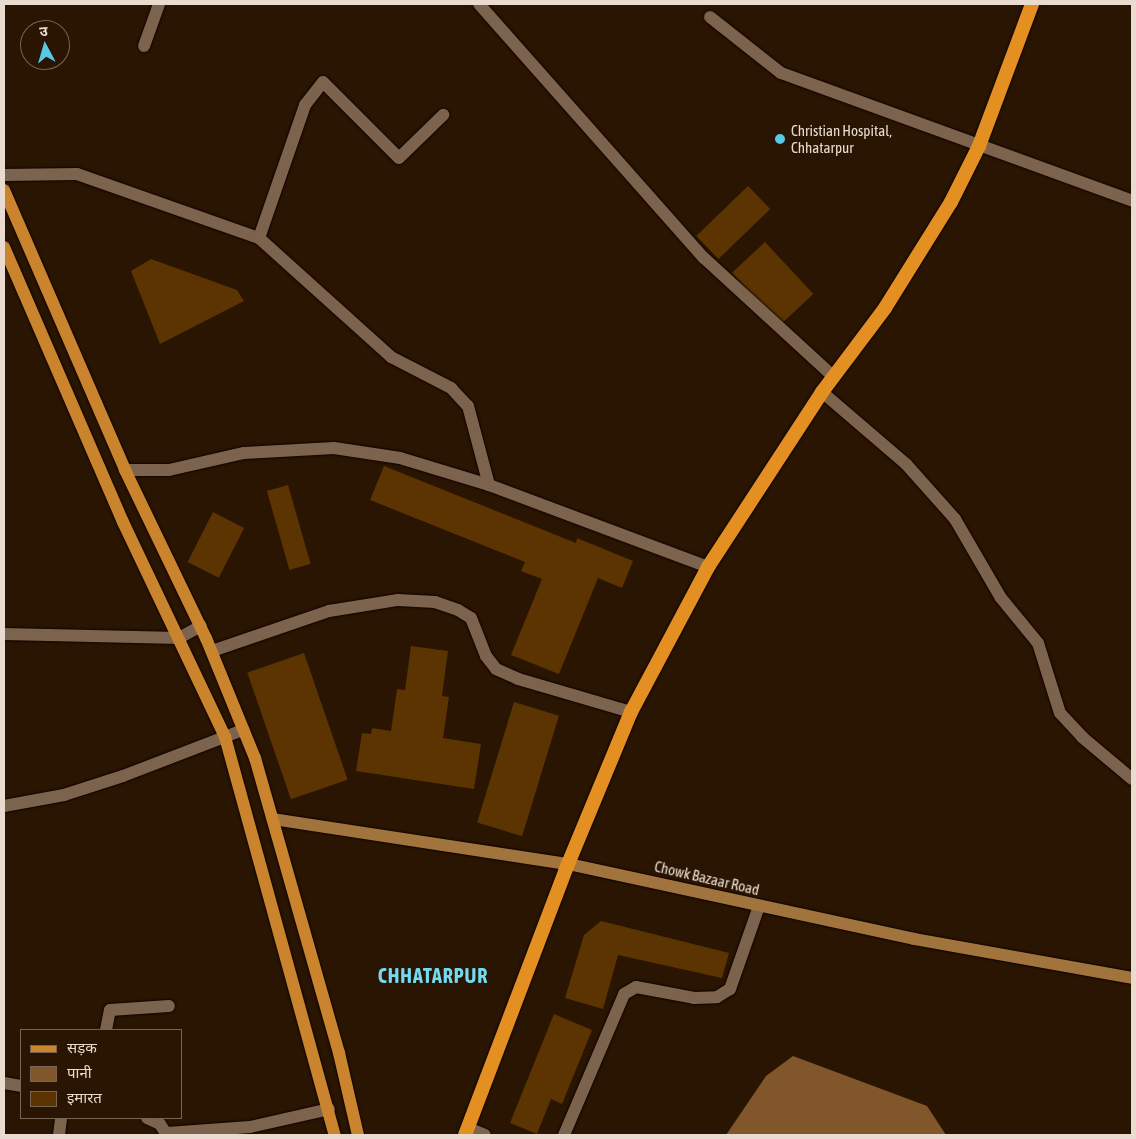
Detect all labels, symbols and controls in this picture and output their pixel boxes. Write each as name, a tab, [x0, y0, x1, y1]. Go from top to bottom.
north arrow	[20, 20, 70, 70]
text: उ	[39, 23, 48, 39]
place label: Christian Hospital, Chhatarpur	[791, 121, 892, 156]
marker: Christian Hospital, Chhatarpur	[773, 132, 787, 146]
street label: Chowk Bazaar Road	[653, 857, 761, 899]
district label: CHHATARPUR	[376, 963, 490, 987]
legend	[20, 1029, 182, 1119]
text: सड़क	[67, 1039, 97, 1056]
text: पानी	[67, 1064, 92, 1081]
text: इमारत	[67, 1089, 102, 1106]

